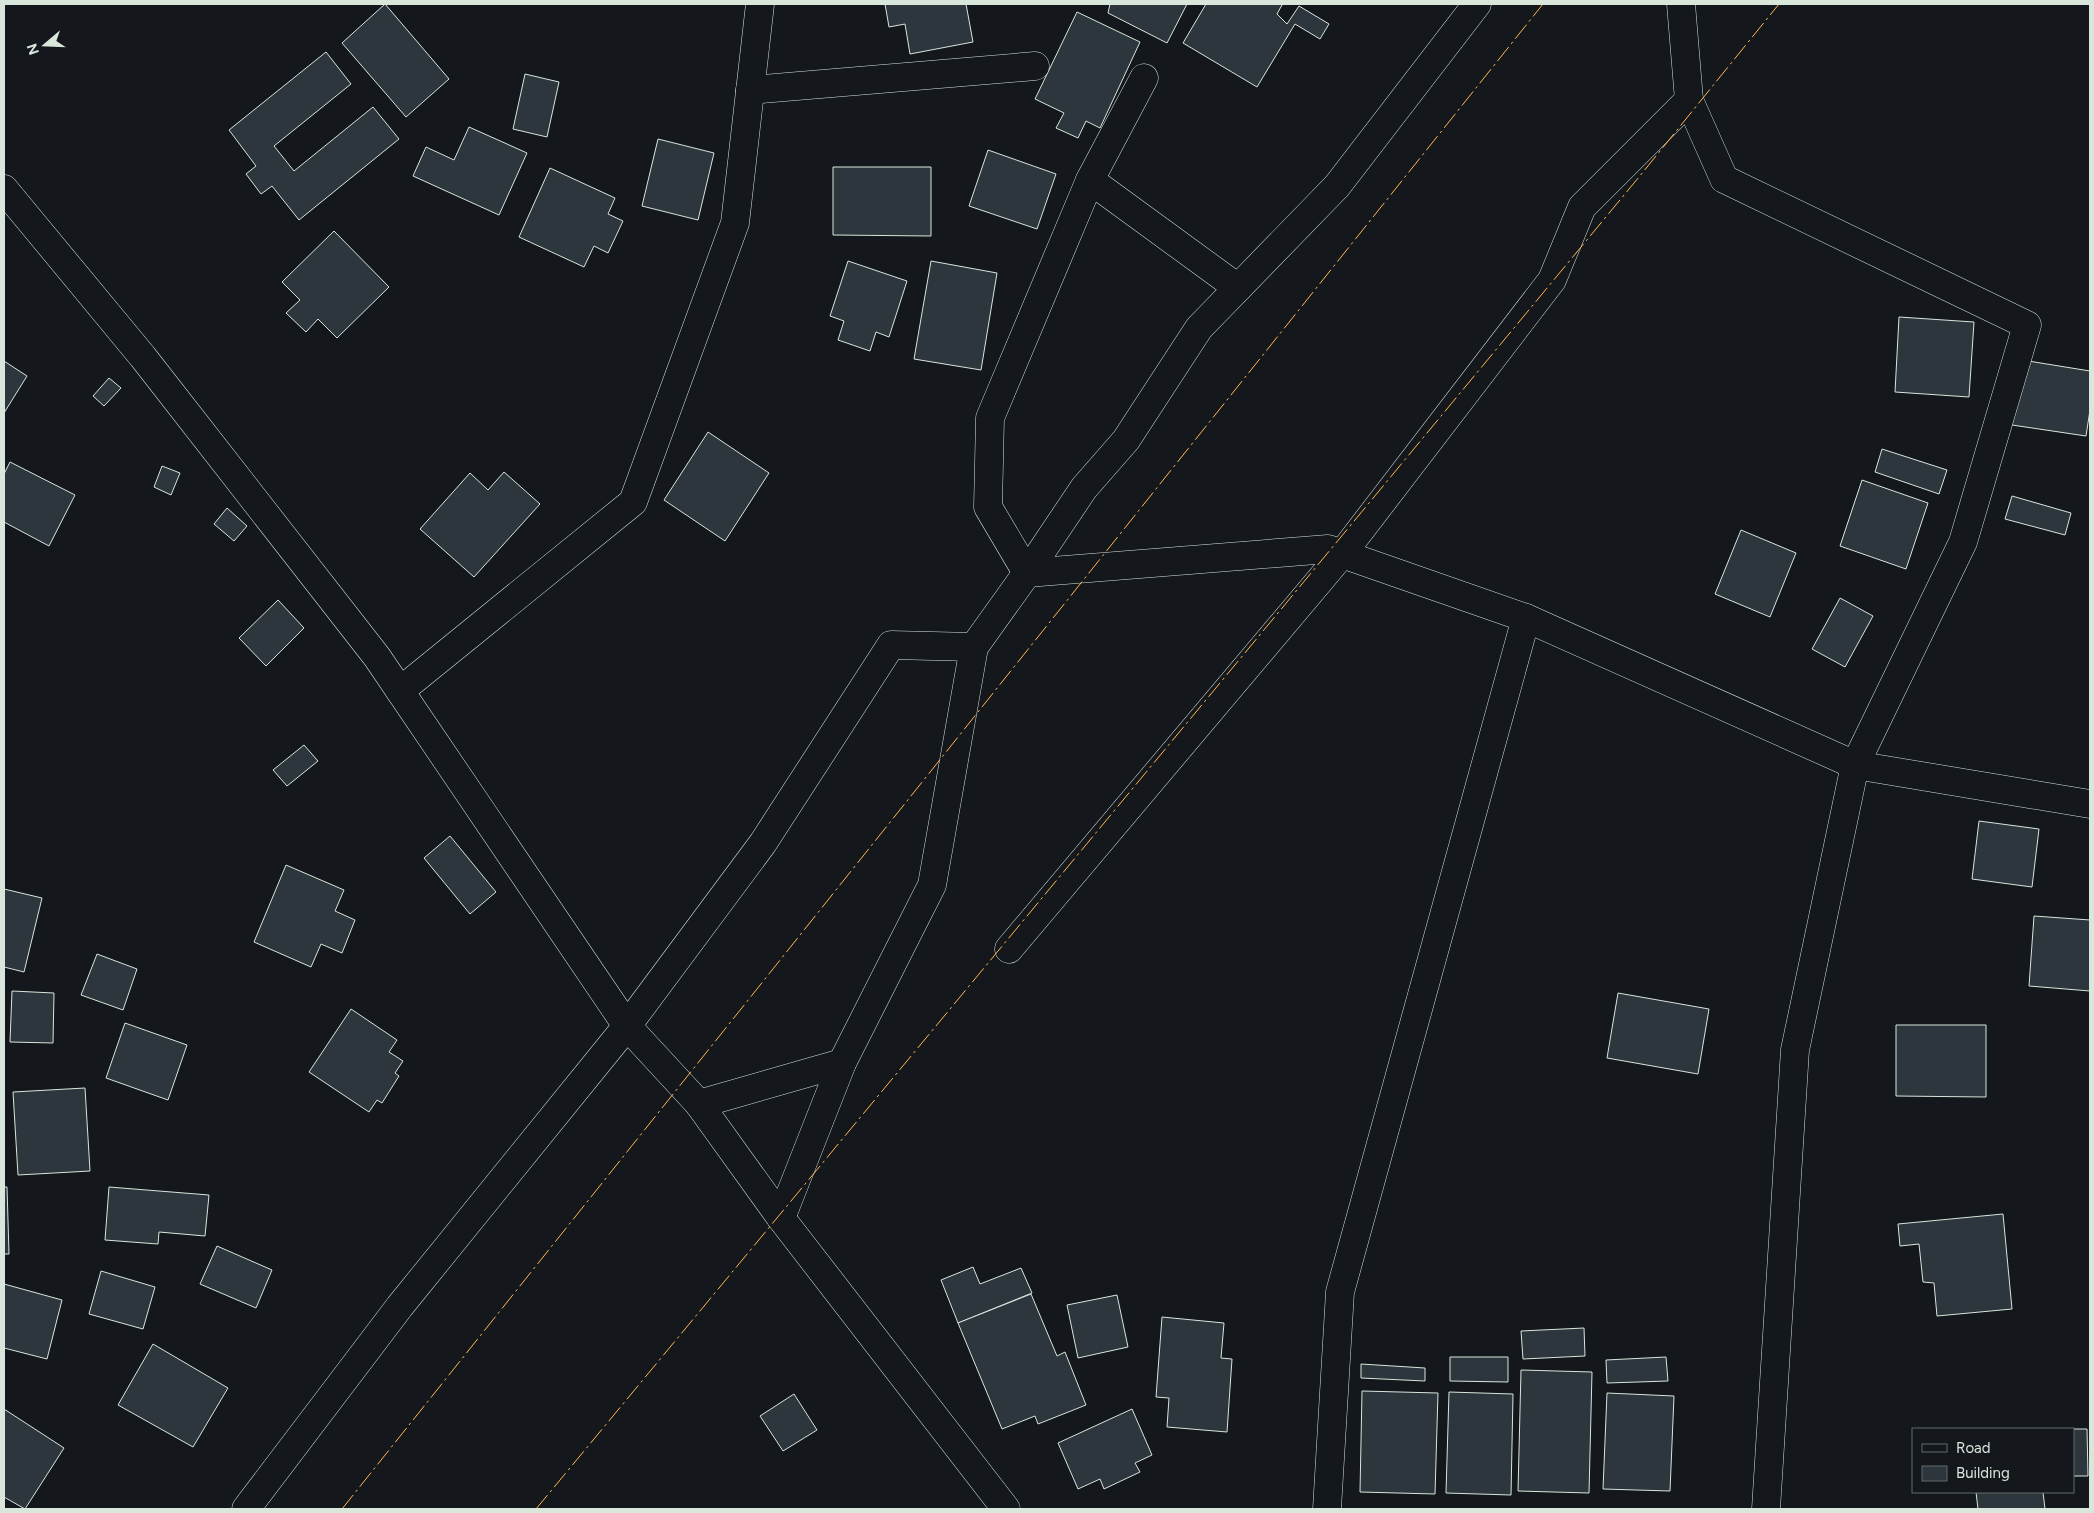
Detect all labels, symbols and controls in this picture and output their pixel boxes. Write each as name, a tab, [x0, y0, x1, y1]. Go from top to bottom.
north arrow	[20, 20, 70, 70]
text: N	[23, 41, 43, 57]
legend	[1912, 1428, 2074, 1493]
text: Road	[1956, 1439, 1991, 1457]
text: Building	[1956, 1464, 2010, 1482]

